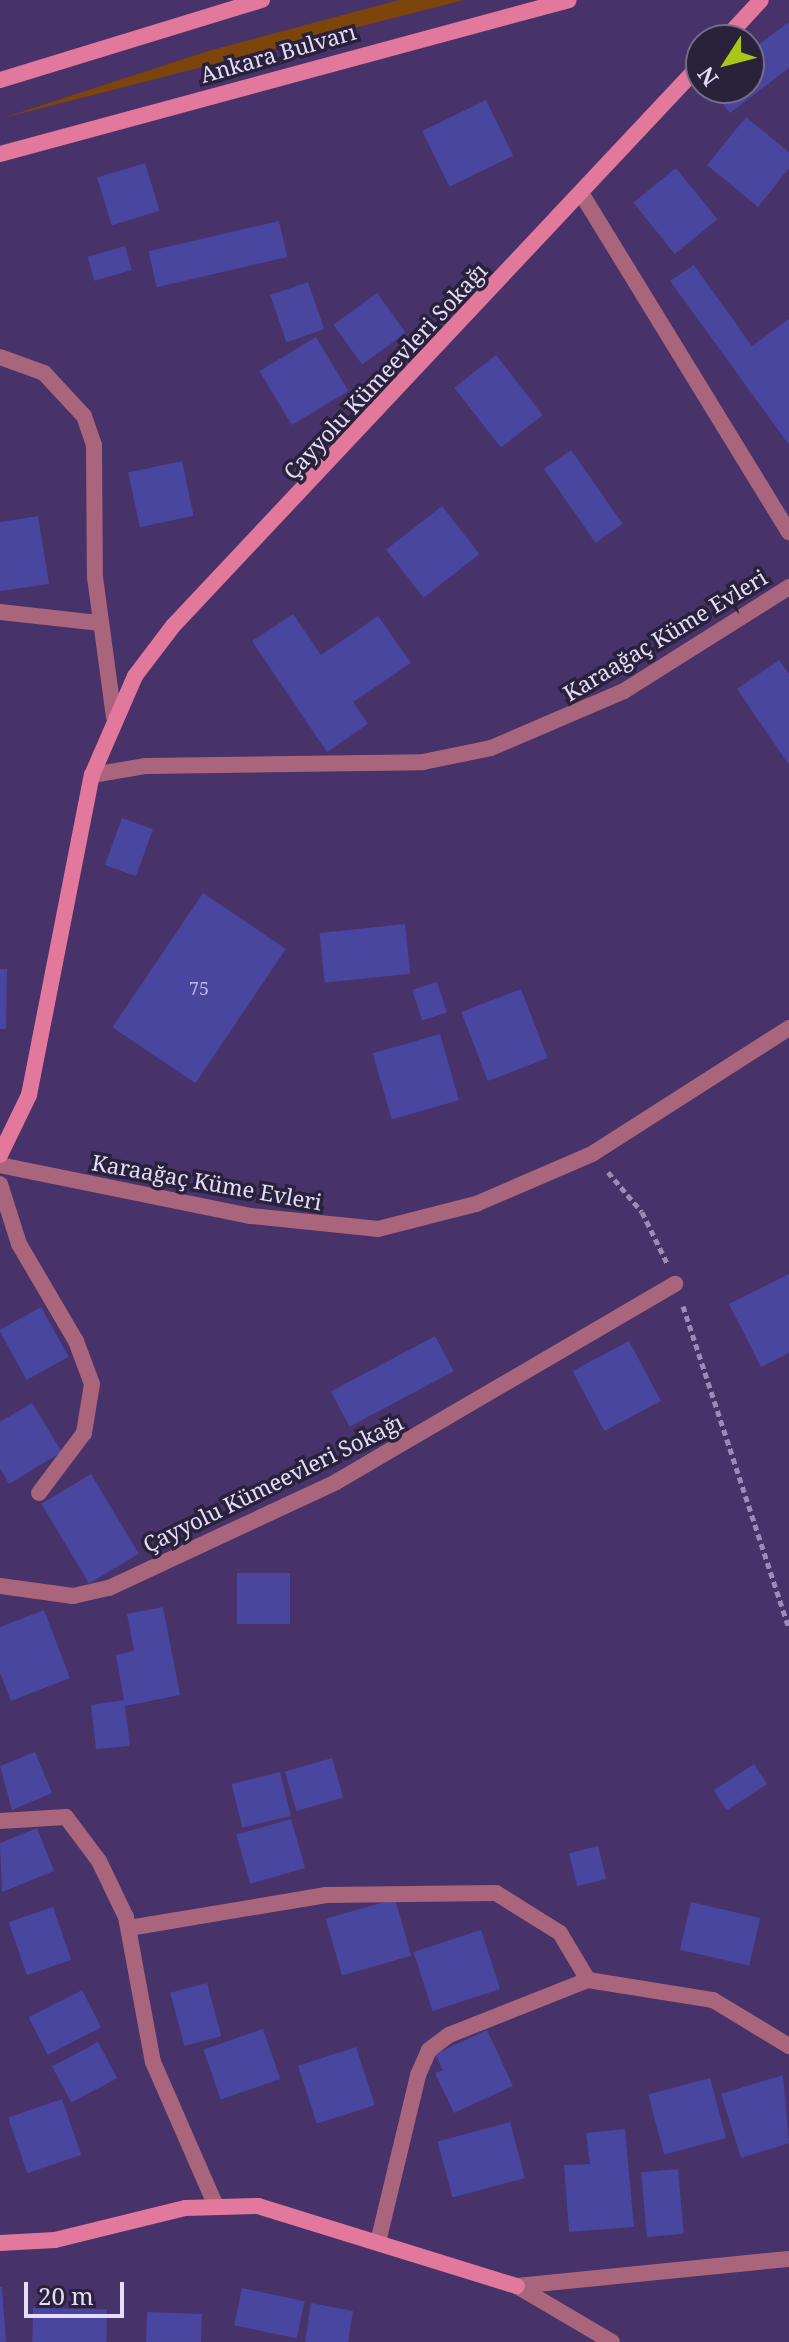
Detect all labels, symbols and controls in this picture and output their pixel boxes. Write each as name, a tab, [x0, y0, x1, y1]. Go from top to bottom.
street label: Ankara Bulvarı	[197, 18, 359, 88]
north arrow	[685, 24, 765, 104]
text: N	[690, 61, 724, 93]
street label: Çayyolu Kümeevleri Sokağı	[278, 257, 492, 485]
street label: Karaağaç Küme Evleri	[558, 564, 772, 706]
house number: 75	[189, 977, 209, 999]
street label: Karaağaç Küme Evleri	[90, 1149, 324, 1215]
street label: Çayyolu Kümeevleri Sokağı	[139, 1408, 407, 1558]
scale bar	[28, 2266, 128, 2316]
text: 20 m	[38, 2279, 94, 2312]

